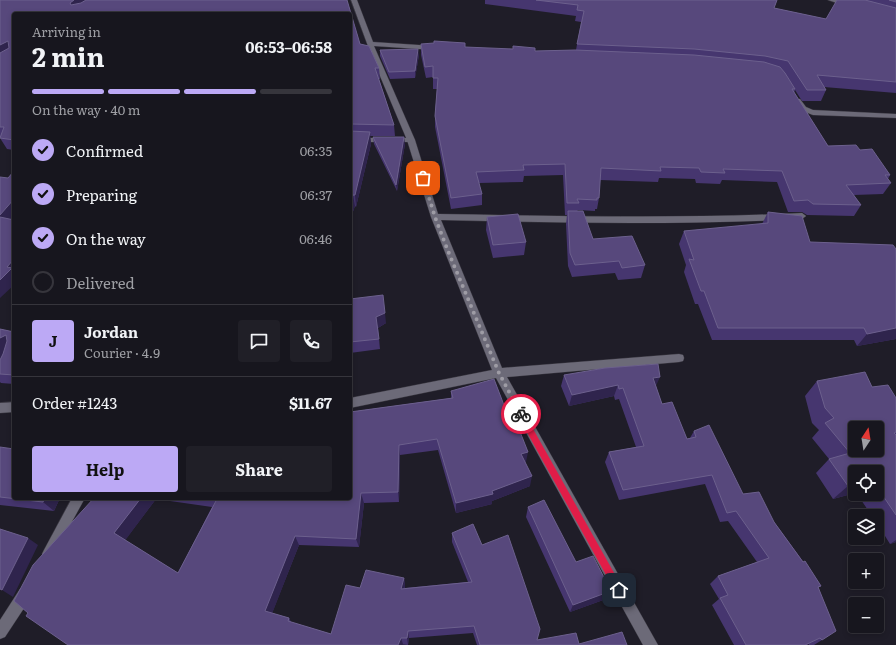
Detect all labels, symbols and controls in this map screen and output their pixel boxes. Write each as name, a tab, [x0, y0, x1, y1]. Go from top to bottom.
text: Arriving in	[32, 22, 101, 41]
text: 06:53–06:58	[245, 35, 332, 58]
text: 2 min	[32, 36, 105, 75]
text: On the way · 40 m	[32, 100, 140, 119]
icon: check	[32, 139, 54, 161]
text: Confirmed	[66, 139, 143, 162]
text: 06:35	[300, 141, 332, 160]
pin	[406, 161, 440, 195]
icon: bag	[412, 167, 434, 189]
icon: check	[32, 183, 54, 205]
text: Preparing	[66, 183, 137, 206]
text: 06:37	[300, 185, 332, 204]
icon: check	[32, 227, 54, 249]
text: On the way	[66, 227, 146, 250]
text: 06:46	[299, 229, 332, 248]
text: Delivered	[66, 271, 135, 294]
text: Jordan	[84, 320, 138, 343]
button: chat	[238, 320, 280, 362]
button: phone	[290, 320, 332, 362]
text: J	[49, 329, 57, 352]
text: Courier · 4.9	[84, 343, 160, 362]
text: Order #1243	[32, 391, 117, 414]
text: $11.67	[289, 391, 332, 414]
courier	[501, 394, 541, 434]
icon: bike	[510, 403, 532, 425]
north arrow	[848, 421, 884, 457]
map controls	[848, 421, 884, 633]
button: Help	[32, 446, 178, 492]
button: Share	[186, 446, 332, 492]
button: locate	[848, 465, 884, 501]
button: layers	[848, 509, 884, 545]
button: +	[848, 553, 884, 589]
pin	[602, 573, 636, 607]
icon: home	[608, 579, 630, 601]
button: −	[848, 597, 884, 633]

